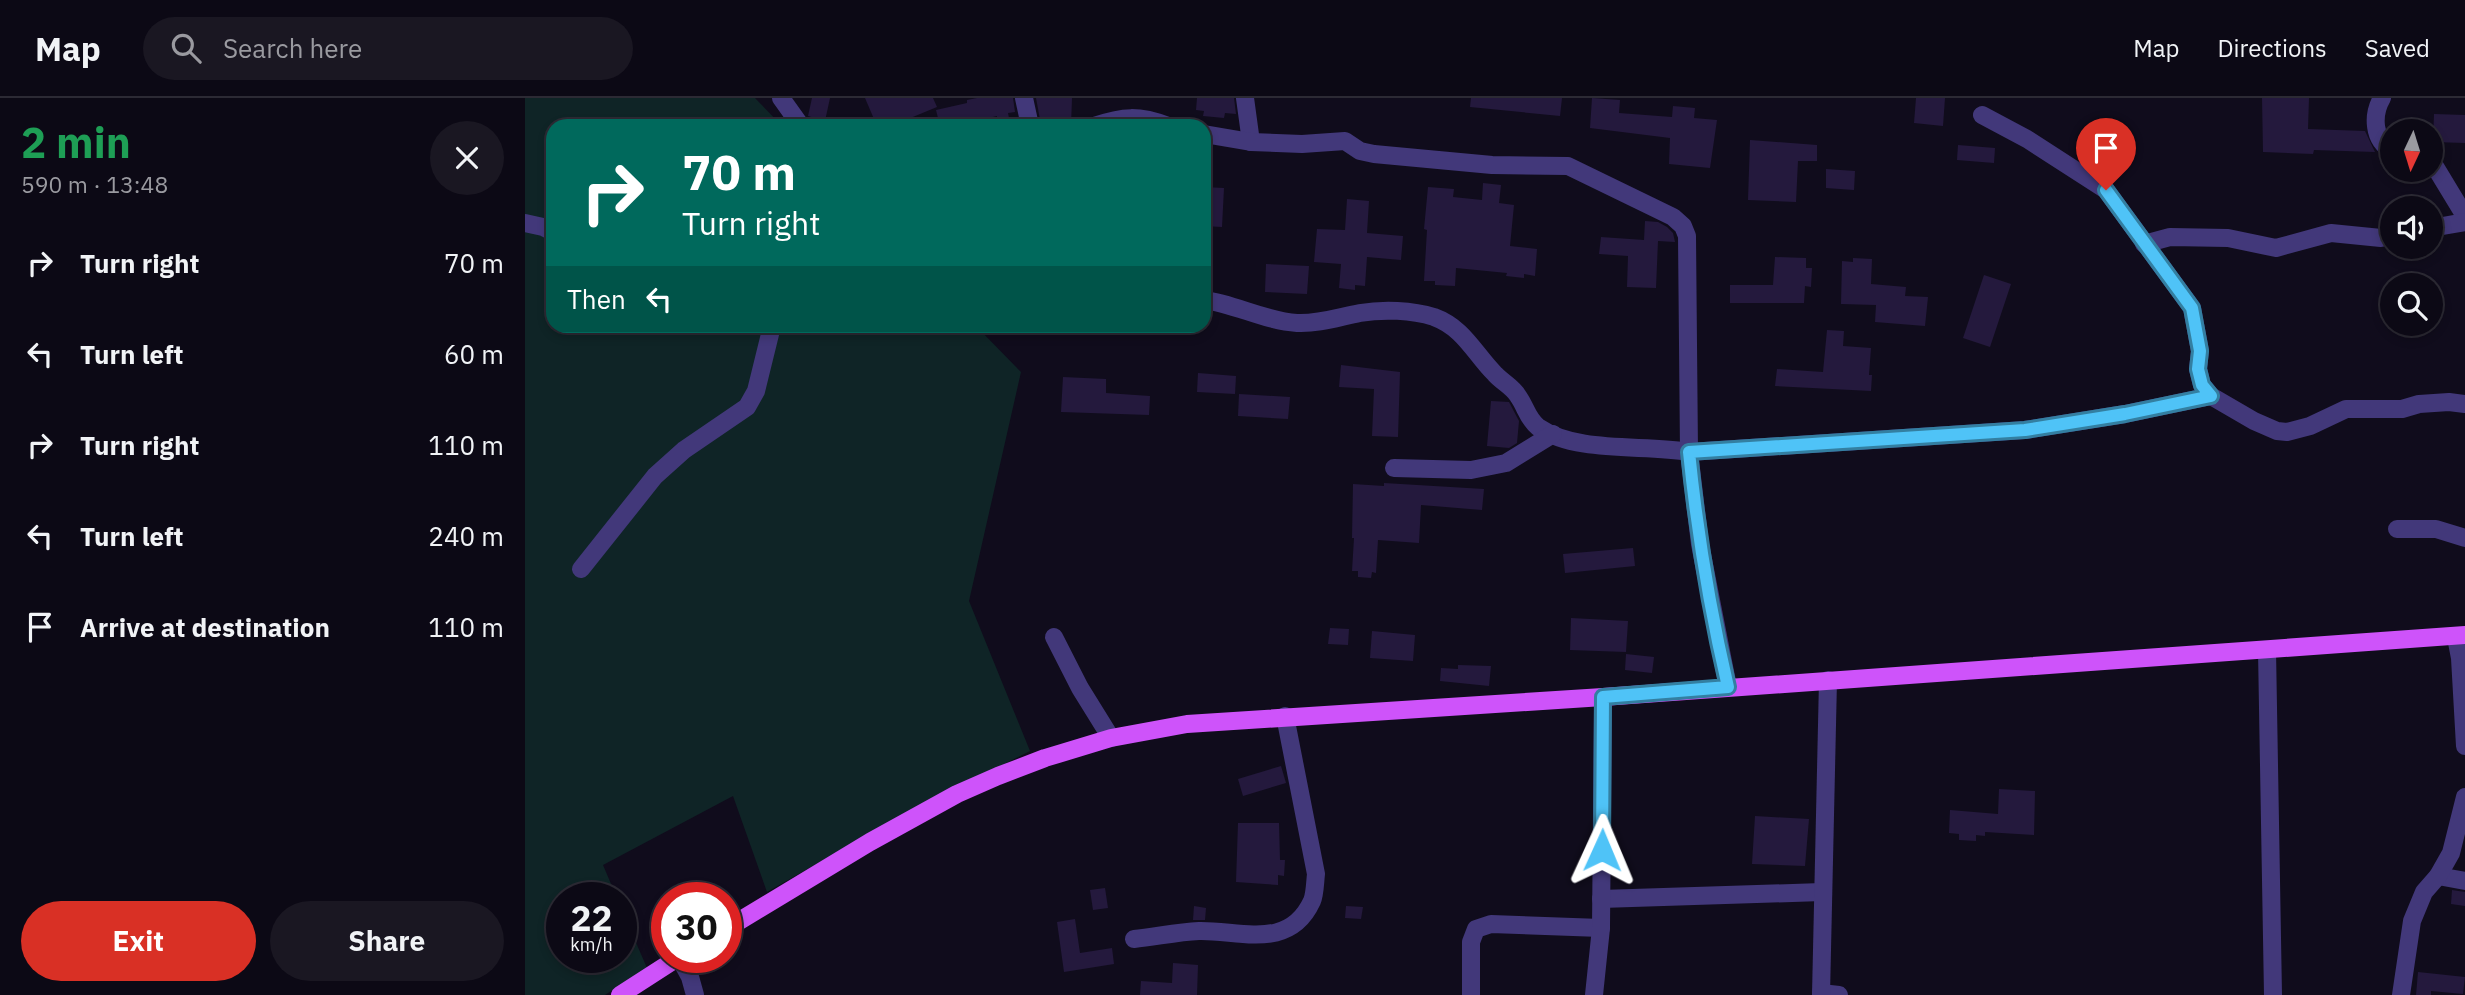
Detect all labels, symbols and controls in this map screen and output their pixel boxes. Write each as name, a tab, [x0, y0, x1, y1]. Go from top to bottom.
search box	[143, 17, 633, 80]
text: Map	[35, 27, 101, 70]
icon: search	[167, 29, 205, 67]
text: Search here	[223, 31, 362, 65]
text: Map	[2133, 32, 2179, 64]
text: Directions	[2217, 32, 2327, 64]
text: Saved	[2365, 32, 2430, 64]
text: 2 min	[21, 115, 131, 170]
pin	[2076, 118, 2136, 190]
north arrow	[2380, 119, 2443, 182]
map controls	[2380, 119, 2443, 336]
button: close	[430, 121, 504, 195]
icon: arrive	[2087, 129, 2125, 167]
text: 70 m	[682, 140, 796, 203]
icon: right	[567, 147, 658, 238]
text: 590 m · 13:48	[21, 169, 168, 199]
button: sound	[2380, 196, 2443, 259]
text: Turn right	[682, 202, 820, 244]
icon: right	[21, 244, 59, 282]
text: Turn right	[80, 246, 199, 280]
text: 70 m	[444, 246, 504, 280]
button: search	[2380, 273, 2443, 336]
icon: left	[640, 280, 678, 318]
text: Then	[567, 282, 626, 316]
icon: left	[21, 335, 59, 373]
text: Turn left	[80, 337, 183, 371]
text: 60 m	[444, 337, 504, 371]
icon: right	[21, 426, 59, 464]
text: Turn right	[80, 428, 199, 462]
text: 110 m	[428, 428, 504, 462]
icon: left	[21, 517, 59, 555]
text: Turn left	[80, 519, 183, 553]
text: 240 m	[428, 519, 504, 553]
icon: arrive	[21, 608, 59, 646]
text: Arrive at destination	[80, 610, 330, 644]
text: 110 m	[428, 610, 504, 644]
position arrow	[1565, 813, 1639, 887]
speed limit sign: 30	[651, 882, 742, 973]
text: 22	[570, 895, 613, 941]
button: Exit	[21, 901, 256, 981]
button: Share	[270, 901, 504, 981]
text: km/h	[570, 933, 613, 956]

